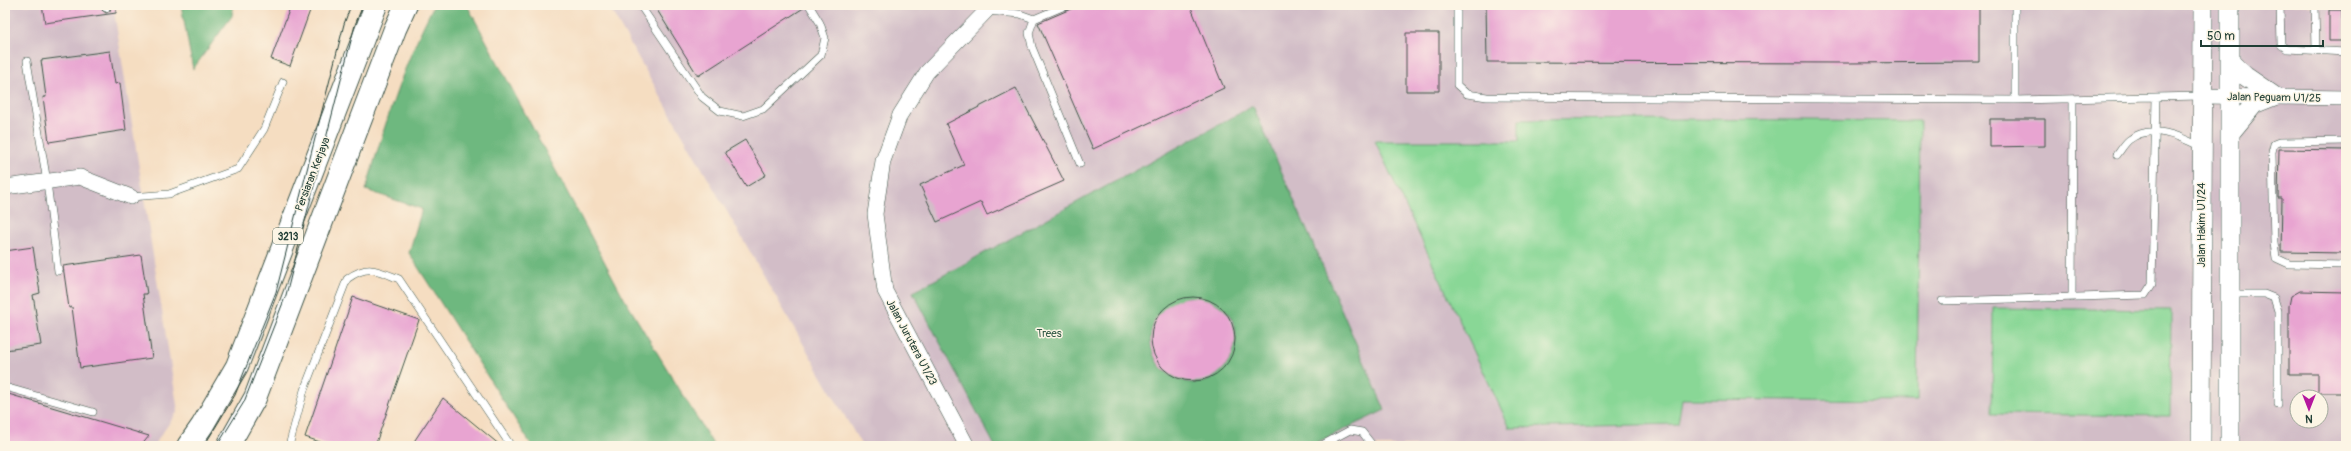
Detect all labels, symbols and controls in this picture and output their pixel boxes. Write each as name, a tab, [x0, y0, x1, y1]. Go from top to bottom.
scale bar	[2201, 22, 2323, 48]
text: 50 m	[2207, 29, 2235, 44]
street label: Jalan Peguam U1/25	[2227, 90, 2321, 105]
street label: Persiaran Kerjaya	[292, 135, 333, 213]
street label: Jalan Hakim U1/24	[2195, 182, 2208, 267]
road number: 3213	[273, 228, 303, 244]
street label: Jalan Jurutera U1/23	[883, 297, 940, 387]
park label: Trees	[1036, 327, 1062, 340]
north arrow	[2289, 389, 2329, 429]
text: N	[2305, 412, 2313, 425]

